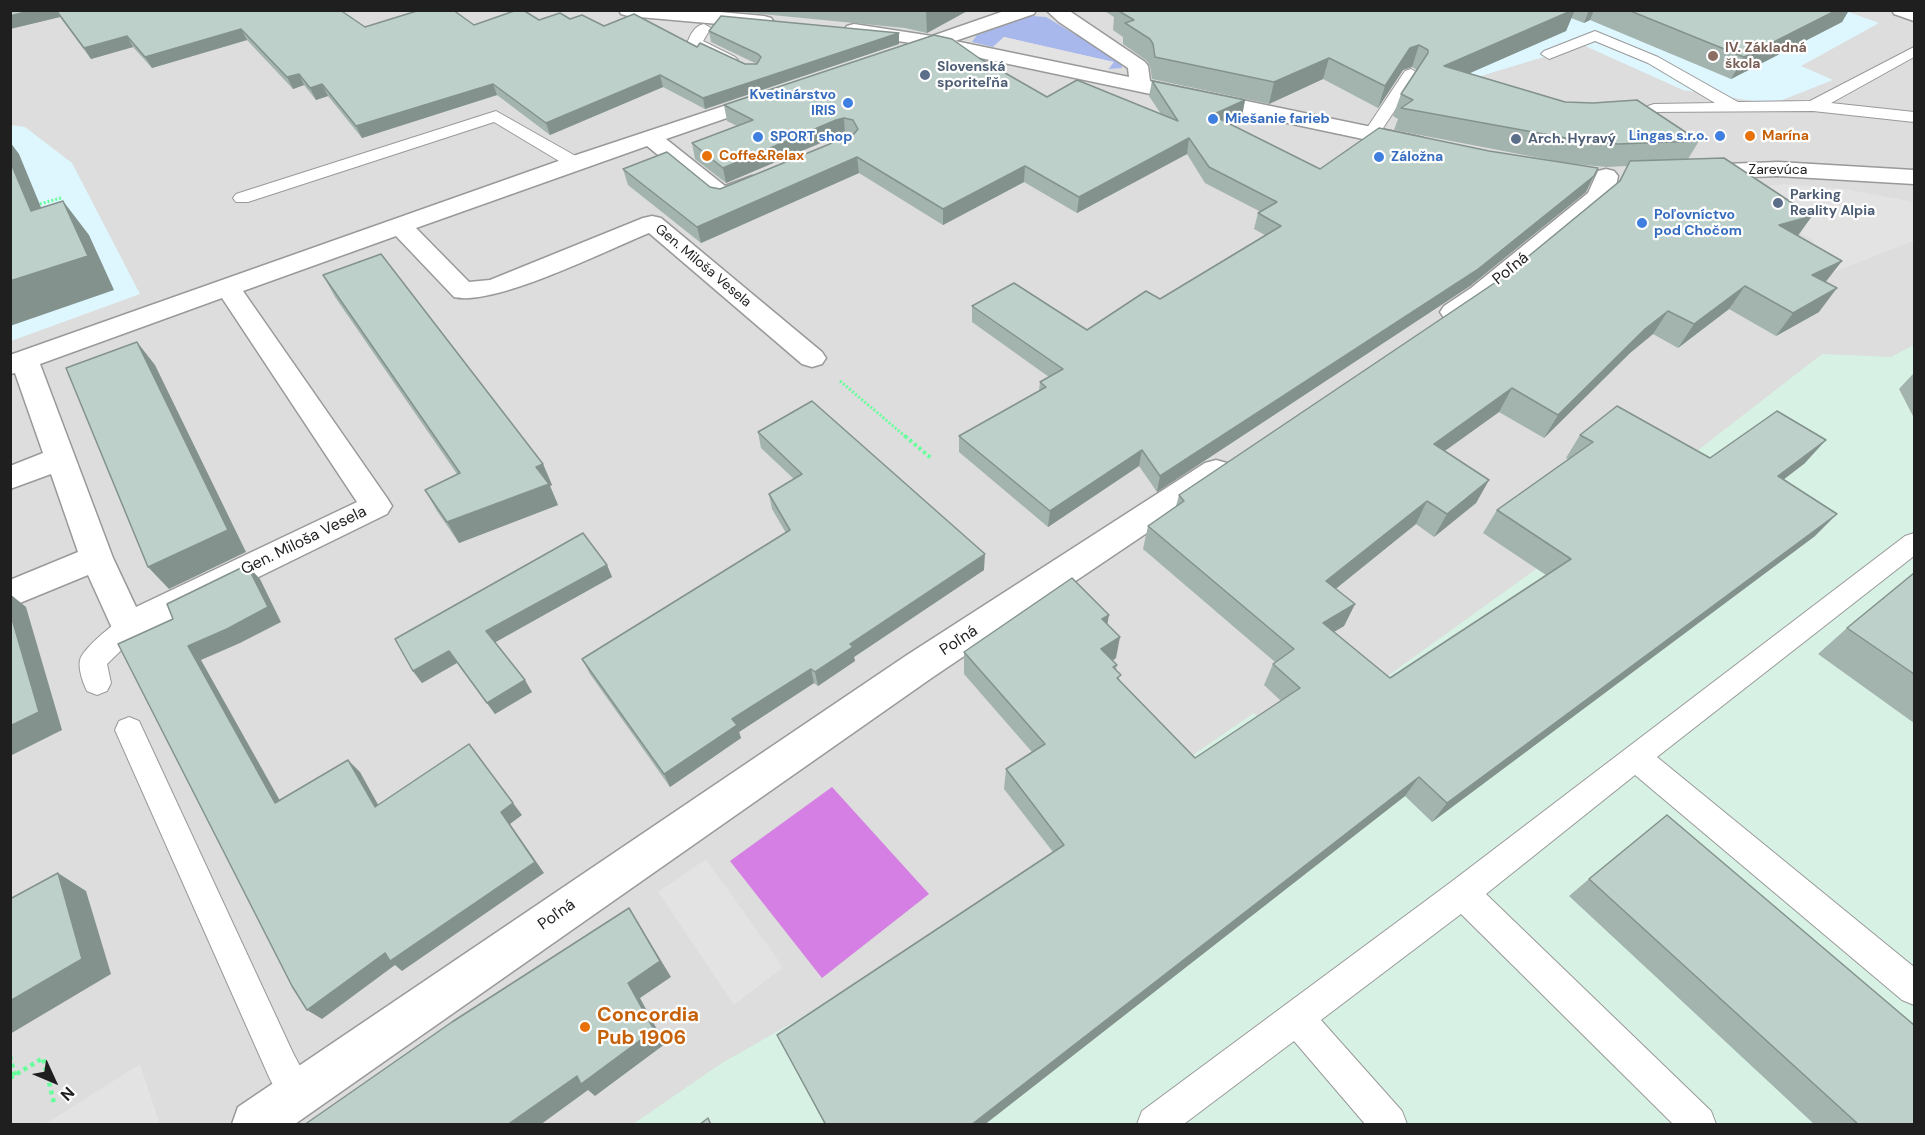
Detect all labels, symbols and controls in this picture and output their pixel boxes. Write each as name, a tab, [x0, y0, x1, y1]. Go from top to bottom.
place label: IV. Základná škola	[1725, 40, 1807, 72]
marker: IV. Základná škola	[1706, 49, 1720, 63]
place label: Slovenská sporiteľňa	[937, 59, 1008, 92]
marker: Slovenská sporiteľňa	[918, 68, 932, 82]
place label: Kvetinárstvo IRIS	[749, 87, 836, 120]
marker: Kvetinárstvo IRIS	[841, 96, 855, 110]
place label: Miešanie farieb	[1225, 111, 1330, 127]
marker: Miešanie farieb	[1206, 112, 1220, 126]
place label: Lingas s.r.o.	[1629, 128, 1708, 144]
place label: Marína	[1762, 128, 1809, 144]
place label: SPORT shop	[770, 129, 852, 145]
marker: Lingas s.r.o.	[1713, 129, 1727, 143]
marker: Marína	[1743, 129, 1757, 143]
marker: SPORT shop	[751, 130, 765, 144]
place label: Arch. Hyravý	[1528, 131, 1616, 147]
marker: Arch. Hyravý	[1509, 132, 1523, 146]
place label: Coffe&Relax	[719, 148, 804, 164]
marker: Coffe&Relax	[700, 149, 714, 163]
place label: Záložna	[1391, 149, 1443, 165]
marker: Záložna	[1372, 150, 1386, 164]
street label: Zarevúca	[1749, 162, 1807, 178]
place label: Parking Reality Alpia	[1790, 187, 1875, 220]
marker: Parking Reality Alpia	[1771, 196, 1785, 210]
place label: Poľovníctvo pod Chočom	[1654, 207, 1742, 240]
marker: Poľovníctvo pod Chočom	[1635, 216, 1649, 230]
street label: Gen. Miloša Vesela	[652, 221, 754, 311]
street label: Poľná	[1489, 249, 1533, 289]
street label: Gen. Miloša Vesela	[238, 502, 370, 580]
street label: Poľná	[937, 622, 981, 660]
street label: Poľná	[535, 895, 579, 935]
place label: Concordia Pub 1906	[597, 1004, 699, 1051]
marker: Concordia Pub 1906	[578, 1020, 592, 1034]
north arrow	[24, 1051, 84, 1111]
text: N	[56, 1082, 79, 1105]

